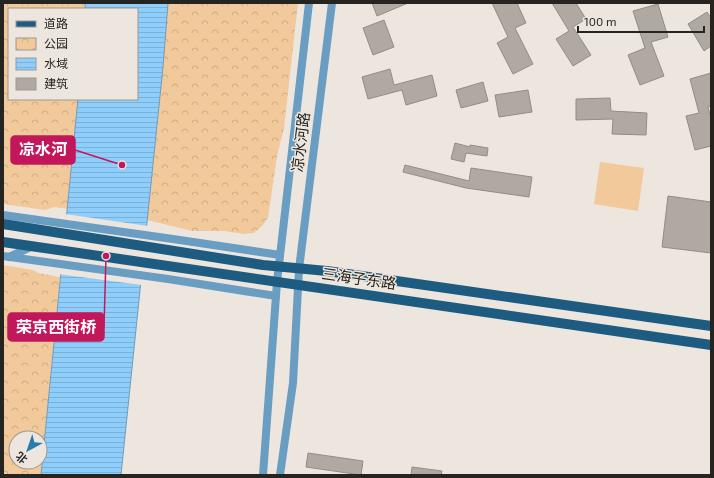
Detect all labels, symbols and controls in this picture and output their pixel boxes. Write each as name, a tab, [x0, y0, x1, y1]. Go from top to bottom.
legend	[8, 8, 138, 100]
scale bar	[578, 8, 704, 34]
text: 100 m	[584, 14, 616, 28]
text: 道路	[44, 16, 68, 30]
text: 公园	[44, 36, 68, 50]
text: 水域	[44, 56, 68, 70]
text: 建筑	[44, 76, 68, 90]
street label: 凉水河路	[287, 111, 313, 173]
callout: 凉水河	[11, 136, 75, 164]
text: 凉水河	[19, 139, 67, 158]
street label: 三海子东路	[321, 264, 397, 292]
callout: 荣京西街桥	[8, 313, 104, 341]
text: 荣京西街桥	[16, 317, 97, 336]
north arrow	[8, 430, 48, 470]
text: 北	[13, 450, 30, 467]

